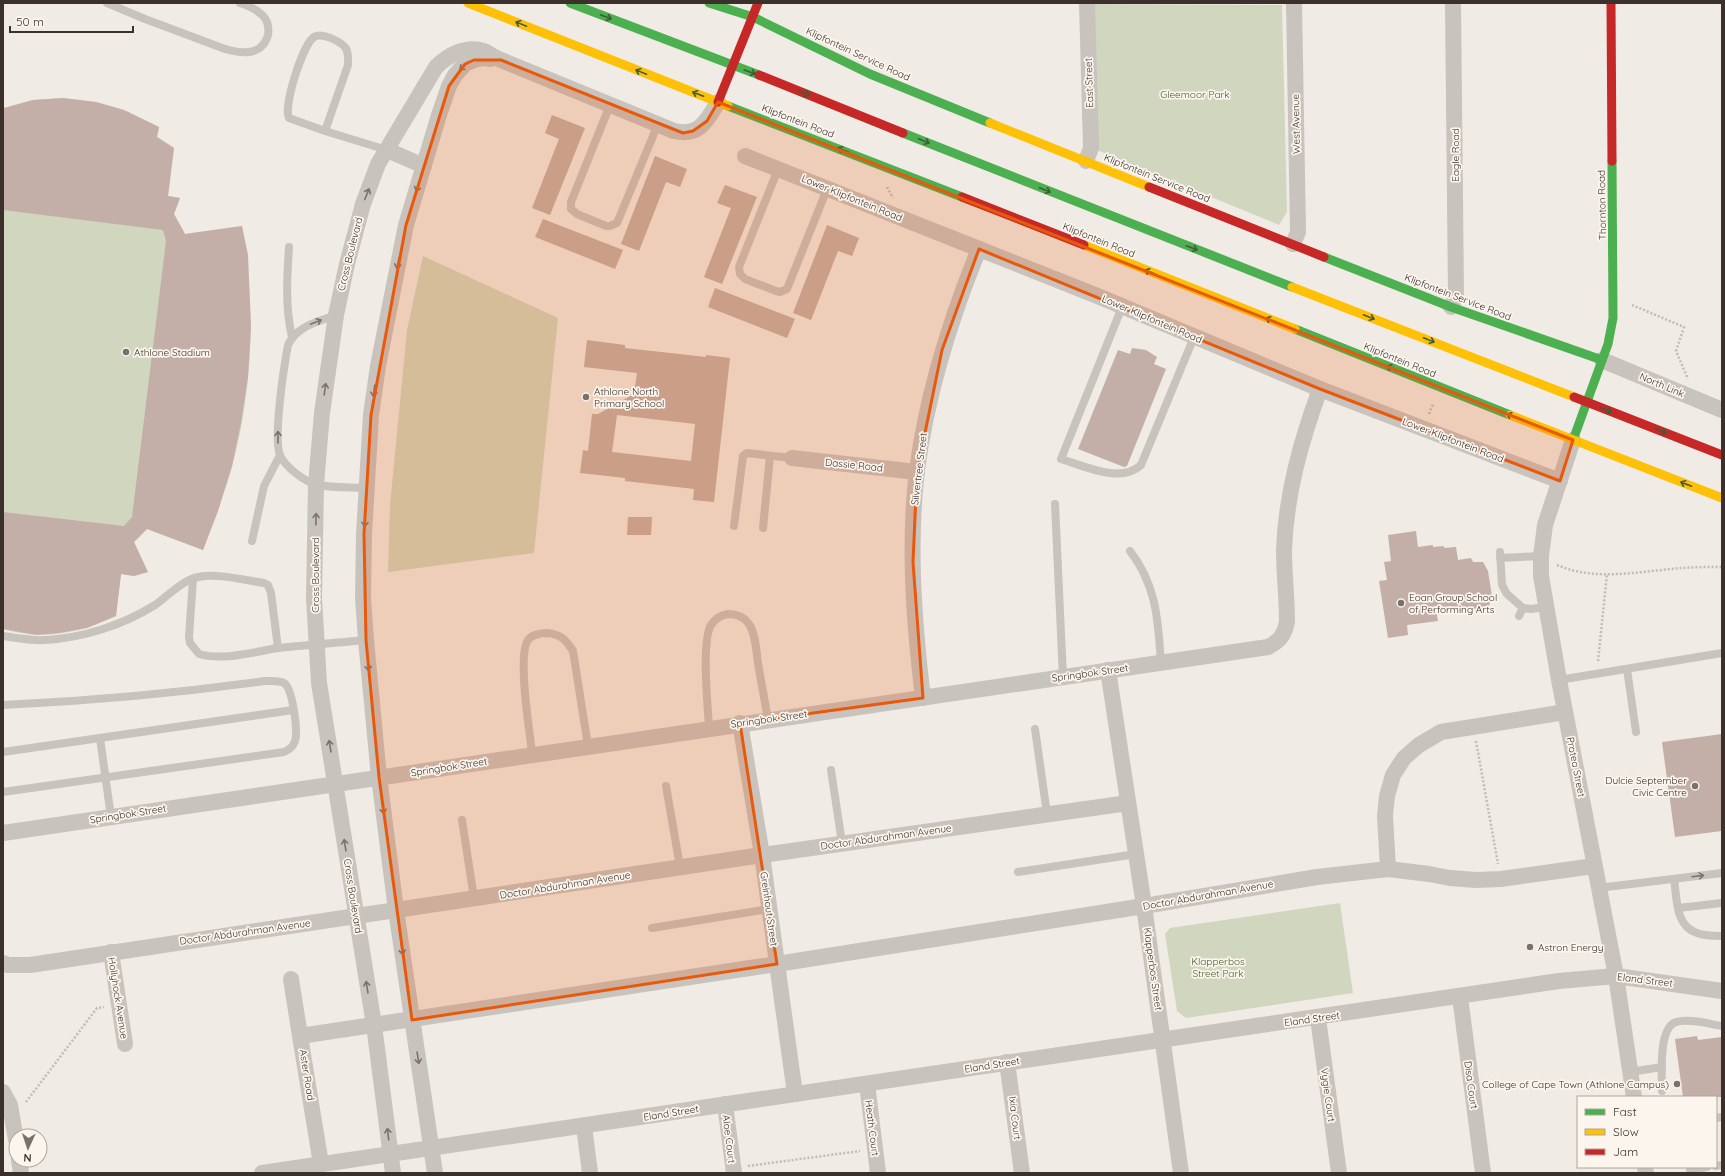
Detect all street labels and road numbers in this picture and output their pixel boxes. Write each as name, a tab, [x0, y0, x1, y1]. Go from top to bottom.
street label: Klipfontein Service Road	[804, 24, 912, 84]
street label: East Street	[1082, 57, 1096, 108]
street label: West Avenue	[1289, 93, 1303, 154]
street label: Klipfontein Road	[760, 101, 836, 141]
street label: Eagle Road	[1449, 128, 1462, 182]
street label: Klipfontein Service Road	[1102, 151, 1212, 205]
street label: Thornton Road	[1595, 170, 1609, 240]
street label: Lower Klipfontein Road	[800, 172, 904, 224]
street label: Cross Boulevard	[335, 216, 365, 292]
street label: Klipfontein Road	[1061, 220, 1137, 260]
street label: Klipfontein Service Road	[1403, 271, 1513, 323]
street label: Lower Klipfontein Road	[1100, 292, 1204, 346]
street label: Klipfontein Road	[1362, 340, 1438, 380]
street label: North Link	[1638, 370, 1686, 400]
street label: Lower Klipfontein Road	[1400, 415, 1506, 465]
street label: Silvertree Street	[908, 431, 930, 506]
street label: Dassie Road	[824, 456, 884, 474]
street label: Cross Boulevard	[309, 537, 322, 613]
street label: Springbok Street	[1051, 661, 1130, 685]
street label: Springbok Street	[730, 707, 809, 731]
street label: Protea Street	[1564, 736, 1588, 799]
street label: Springbok Street	[410, 754, 489, 779]
street label: Springbok Street	[89, 801, 168, 826]
street label: Doctor Abdurahman Avenue	[820, 821, 953, 853]
street label: Cross Boulevard	[341, 858, 365, 934]
street label: Doctor Abdurahman Avenue	[499, 868, 632, 902]
street label: Greinhout Street	[757, 871, 781, 948]
street label: Doctor Abdurahman Avenue	[1142, 877, 1275, 913]
street label: Doctor Abdurahman Avenue	[179, 916, 312, 948]
street label: Klapperbos Street	[1141, 927, 1165, 1012]
street label: Hollyhock Avenue	[105, 956, 131, 1040]
street label: Eland Street	[1616, 970, 1674, 990]
street label: Eland Street	[1283, 1009, 1341, 1029]
street label: Aster Road	[297, 1049, 317, 1101]
street label: Eland Street	[963, 1054, 1021, 1076]
street label: Disa Court	[1461, 1060, 1481, 1110]
street label: Vygie Court	[1318, 1067, 1338, 1123]
street label: Ixia Court	[1006, 1095, 1024, 1141]
street label: Heath Court	[862, 1099, 882, 1157]
street label: Eland Street	[642, 1102, 700, 1124]
street label: Aloe Court	[720, 1114, 738, 1165]

